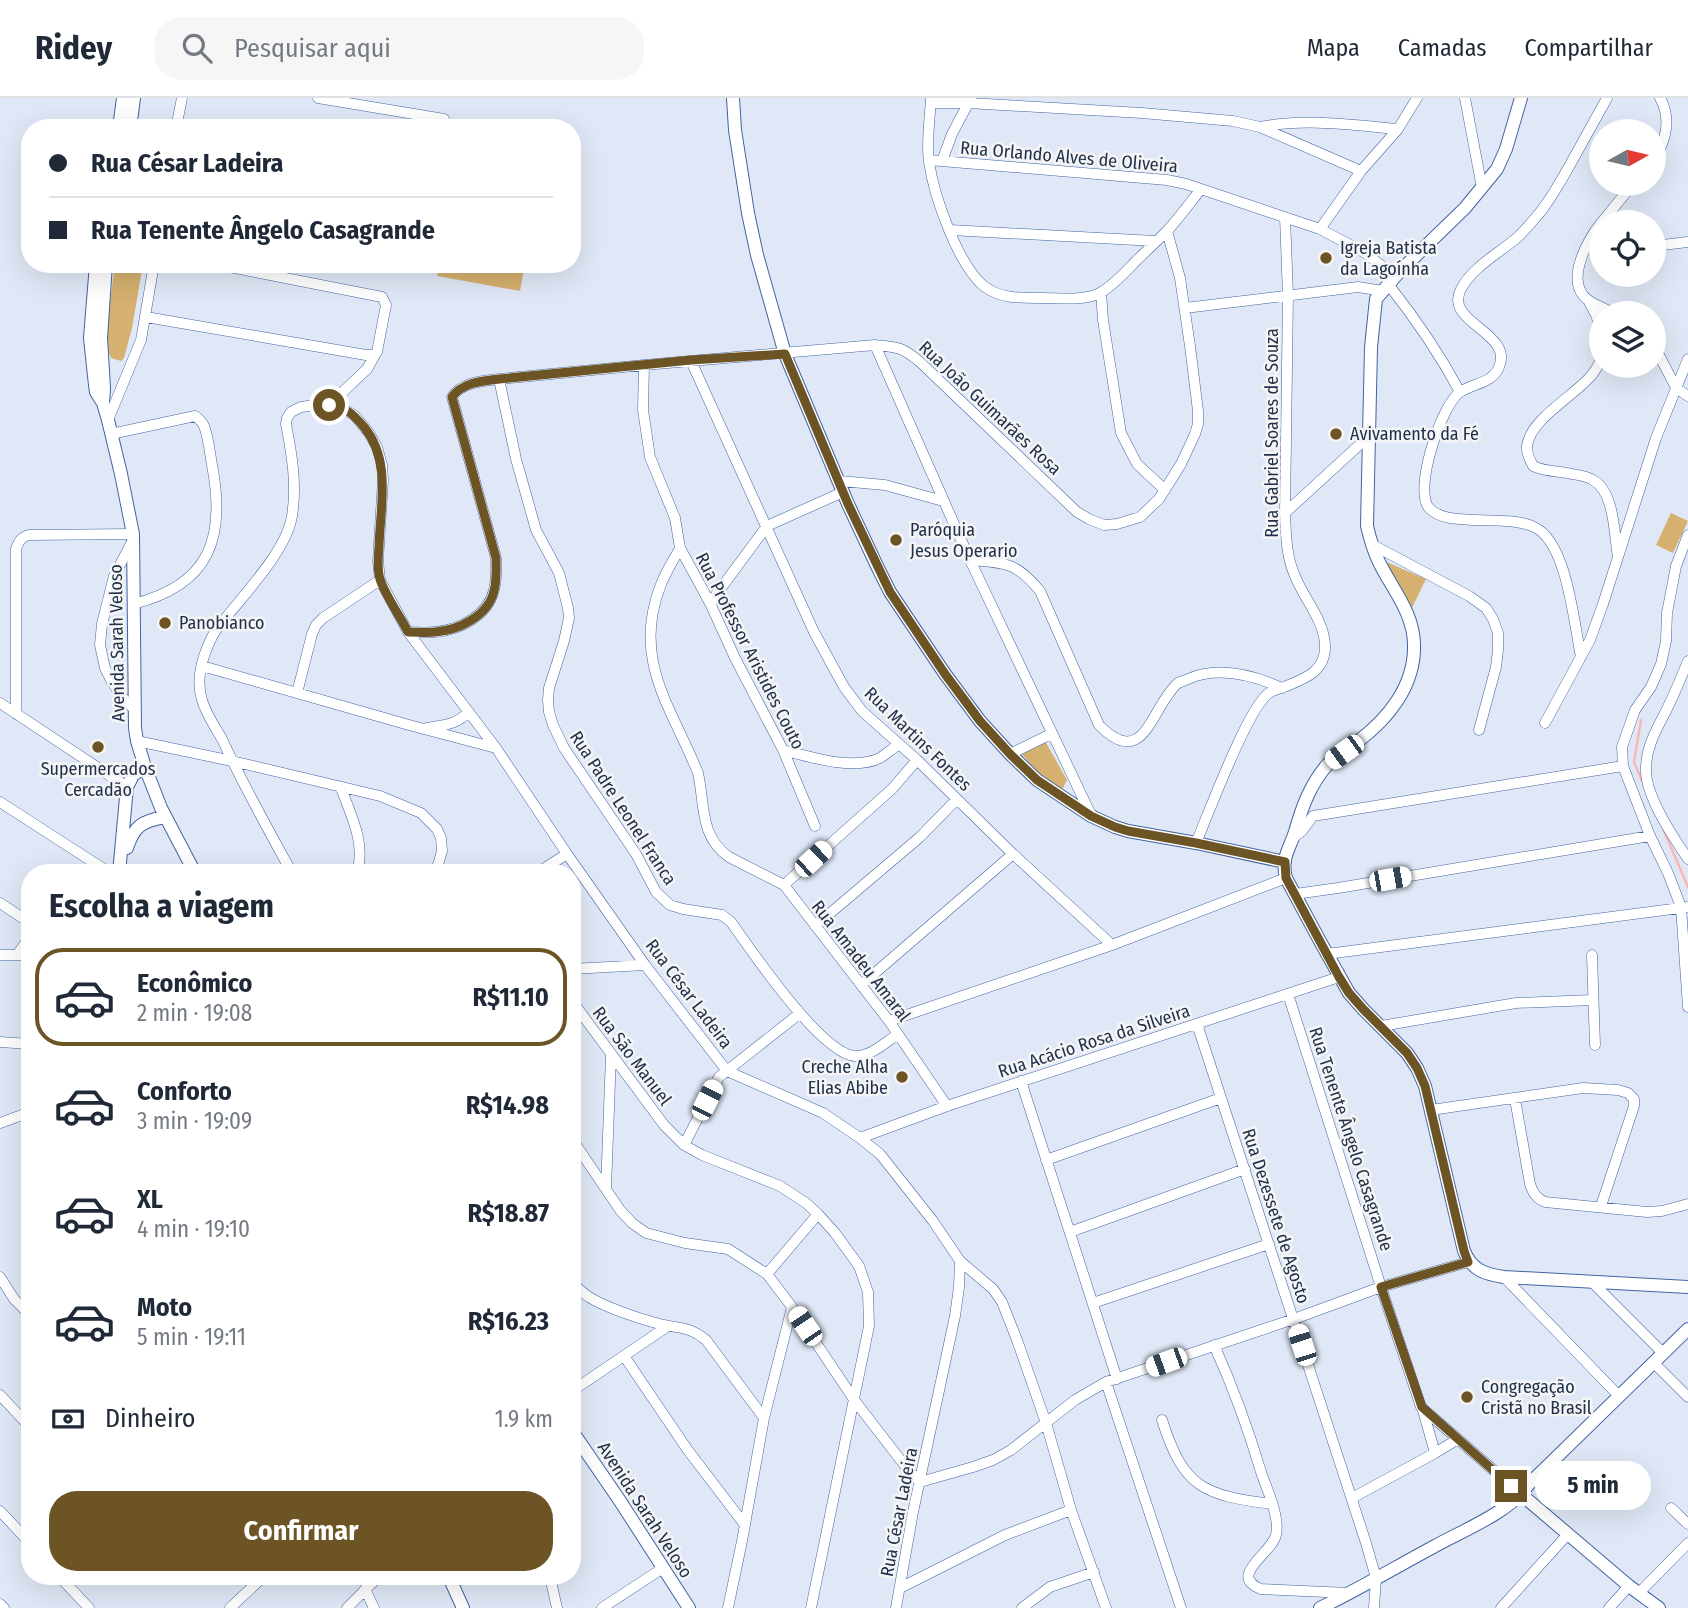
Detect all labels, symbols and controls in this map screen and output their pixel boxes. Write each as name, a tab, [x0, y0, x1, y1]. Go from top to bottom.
search box	[154, 17, 644, 80]
text: Ridey	[35, 28, 112, 68]
icon: search	[178, 29, 216, 67]
text: Pesquisar aqui	[234, 33, 391, 64]
text: Mapa	[1307, 34, 1360, 62]
text: Camadas	[1398, 34, 1487, 62]
text: Compartilhar	[1525, 34, 1653, 62]
north arrow	[1589, 119, 1666, 196]
map controls	[1589, 119, 1666, 378]
street label: Rua Orlando Alves de Oliveira	[959, 137, 1179, 177]
text: Rua César Ladeira	[91, 148, 283, 179]
button: locate	[1589, 210, 1666, 287]
text: Rua Tenente Ângelo Casagrande	[91, 215, 435, 246]
place label: Igreja Batista da Lagoínha	[1340, 237, 1437, 280]
marker: Igreja Batista da Lagoínha	[1318, 250, 1334, 266]
button: layers	[1589, 301, 1666, 378]
street label: Rua Gabriel Soares de Souza	[1261, 328, 1283, 538]
street label: Rua João Guimarães Rosa	[914, 336, 1066, 480]
route start	[313, 389, 345, 421]
place label: Avivamento da Fé	[1350, 423, 1479, 445]
marker: Avivamento da Fé	[1328, 426, 1344, 442]
place label: Paróquia Jesus Operario	[910, 519, 1017, 562]
marker: Paróquia Jesus Operario	[888, 532, 904, 548]
street label: Rua Professor Aristides Couto	[691, 549, 809, 753]
street label: Avenida Sarah Veloso	[105, 564, 129, 722]
place label: Panobianco	[179, 612, 265, 634]
marker: Panobianco	[157, 615, 173, 631]
street label: Rua Martins Fontes	[860, 682, 976, 796]
street label: Rua Padre Leonel Franca	[565, 727, 681, 889]
car	[1321, 731, 1368, 773]
marker: Supermercados Cercadão	[90, 739, 106, 755]
place label: Supermercados Cercadão	[41, 758, 156, 801]
car	[791, 837, 836, 881]
car	[1368, 865, 1413, 893]
text: Escolha a viagem	[49, 887, 274, 925]
street label: Rua Amadeu Amaral	[807, 896, 915, 1026]
street label: Rua César Ladeira	[641, 935, 737, 1053]
icon: car	[53, 966, 116, 1029]
text: Econômico	[137, 968, 252, 999]
text: R$11.10	[473, 982, 549, 1013]
text: 2 min · 19:08	[137, 999, 252, 1027]
street label: Rua Acácio Rosa da Silveira	[995, 1000, 1193, 1082]
street label: Rua São Manuel	[588, 1002, 676, 1110]
street label: Rua Tenente Ângelo Casagrande	[1304, 1024, 1398, 1254]
place label: Creche Alha Elias Abibe	[802, 1056, 888, 1099]
marker: Creche Alha Elias Abibe	[894, 1069, 910, 1085]
icon: car	[53, 1074, 116, 1137]
text: Conforto	[137, 1076, 232, 1107]
car	[689, 1077, 726, 1123]
text: R$14.98	[466, 1090, 549, 1121]
text: 3 min · 19:09	[137, 1107, 252, 1135]
street label: Rua Dezessete de Agosto	[1237, 1126, 1315, 1306]
icon: car	[53, 1182, 116, 1245]
text: XL	[137, 1184, 163, 1215]
text: R$18.87	[467, 1198, 549, 1229]
text: 4 min · 19:10	[137, 1215, 250, 1243]
icon: car	[53, 1290, 116, 1353]
text: Moto	[137, 1292, 192, 1323]
car	[785, 1303, 826, 1349]
text: R$16.23	[468, 1306, 549, 1337]
car	[1286, 1322, 1319, 1368]
text: 5 min · 19:11	[137, 1323, 246, 1351]
car	[1143, 1345, 1190, 1379]
place label: Congregação Cristã no Brasil	[1481, 1376, 1592, 1419]
marker: Congregação Cristã no Brasil	[1459, 1389, 1475, 1405]
icon: cash	[49, 1400, 87, 1438]
text: Dinheiro	[105, 1403, 195, 1434]
text: 1.9 km	[495, 1405, 553, 1433]
street label: Avenida Sarah Veloso	[593, 1438, 697, 1582]
street label: Rua César Ladeira	[876, 1445, 922, 1578]
callout: 5 min	[1536, 1462, 1651, 1510]
route end	[1495, 1470, 1527, 1502]
text: 5 min	[1567, 1471, 1619, 1499]
button: Confirmar	[49, 1491, 553, 1571]

